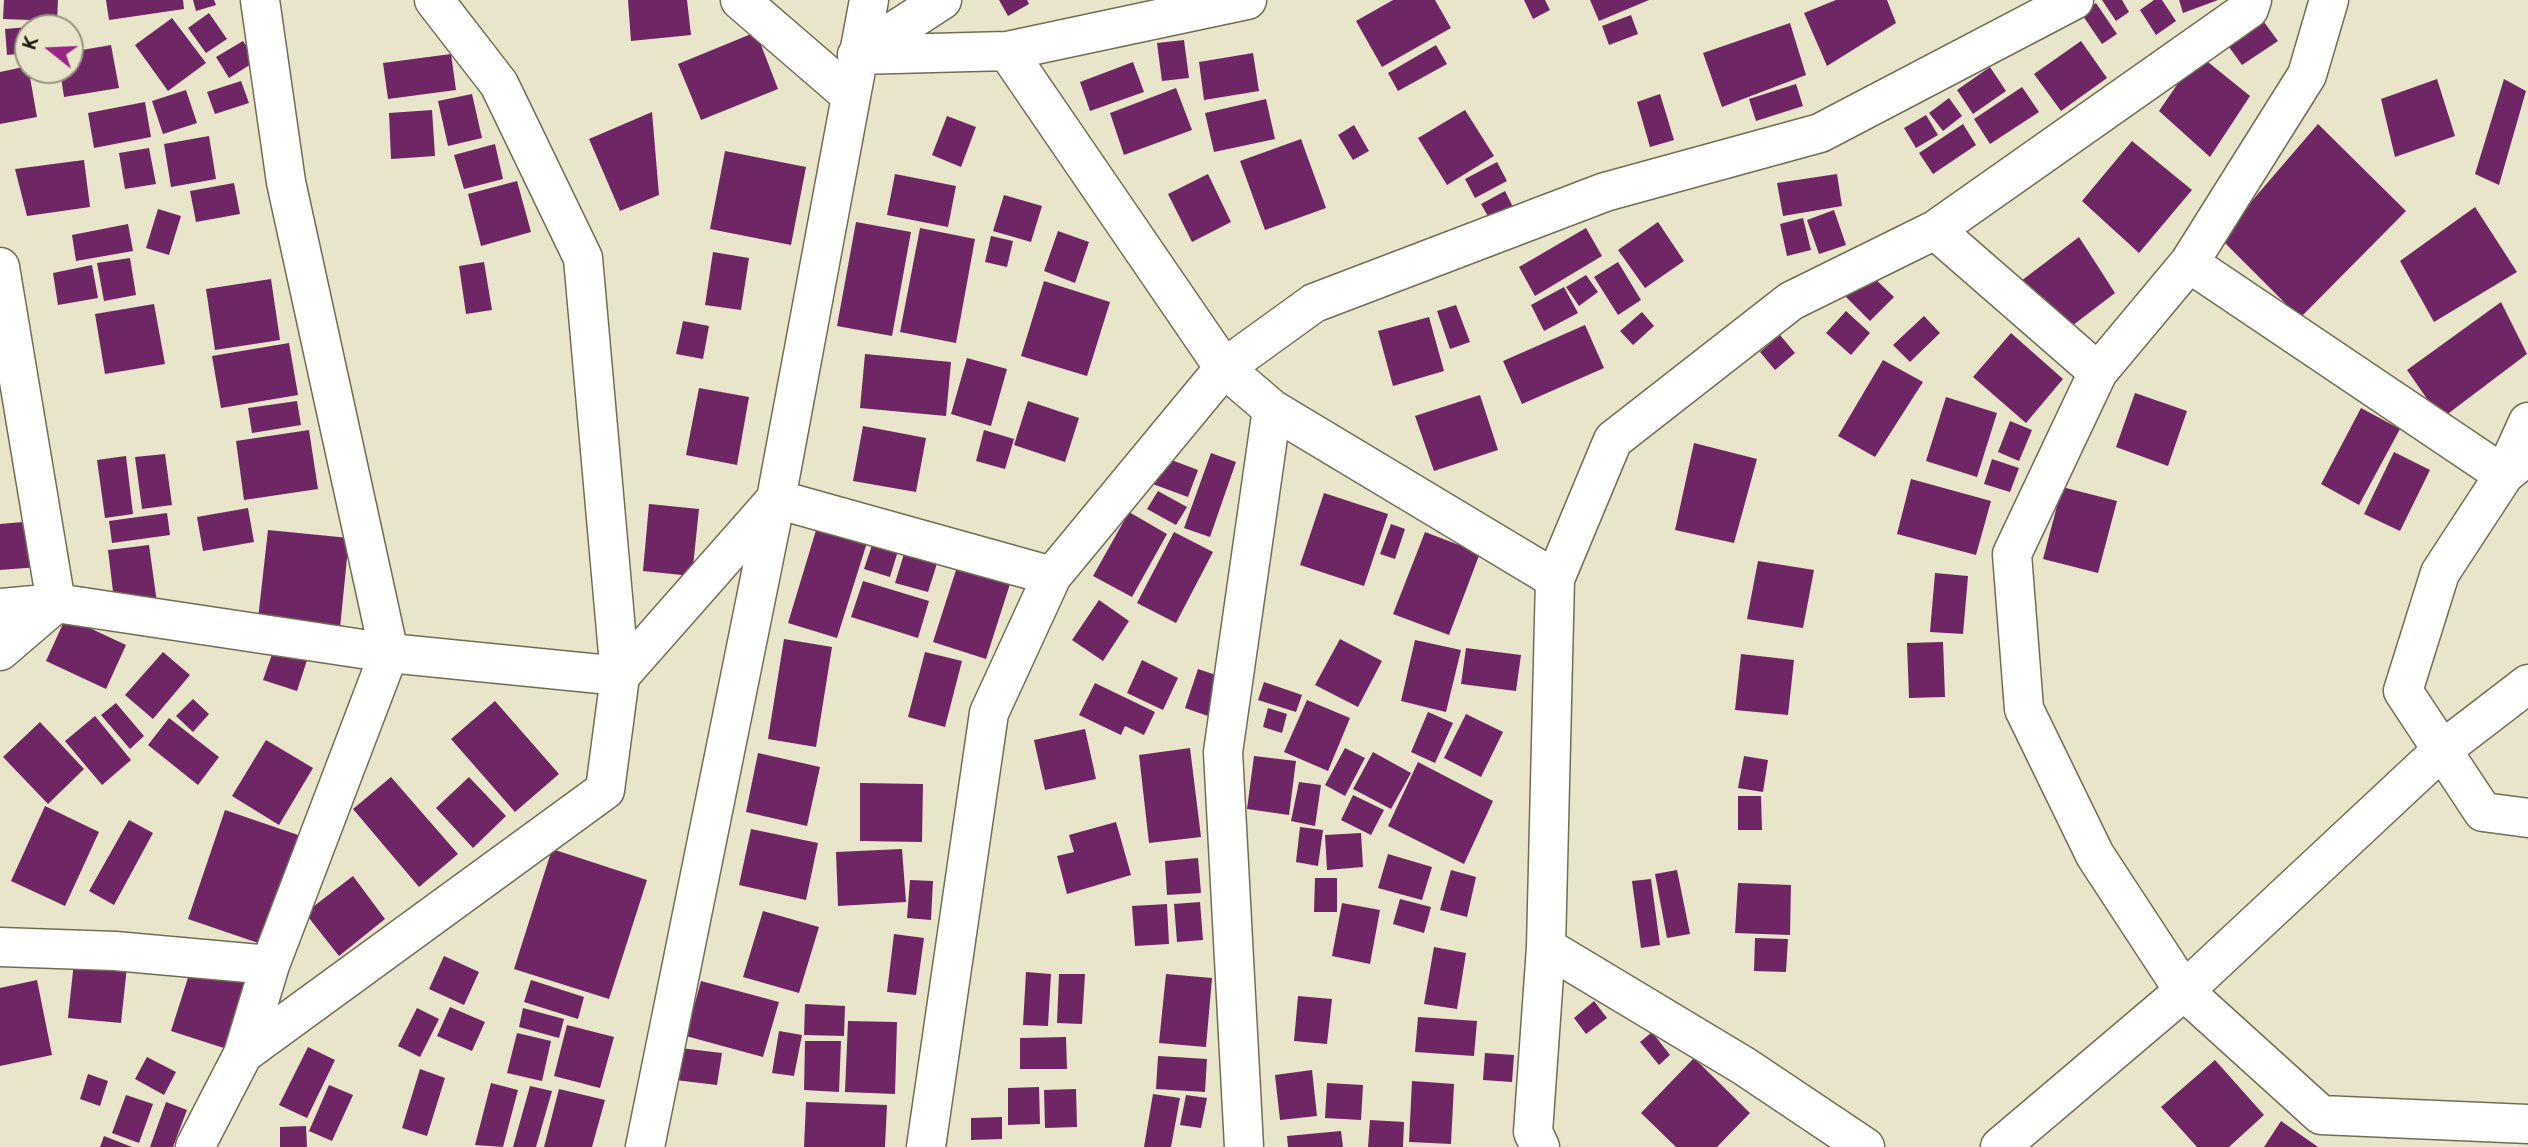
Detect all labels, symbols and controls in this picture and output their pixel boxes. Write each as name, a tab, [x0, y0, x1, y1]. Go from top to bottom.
north arrow	[14, 14, 84, 84]
text: K	[18, 33, 43, 53]

